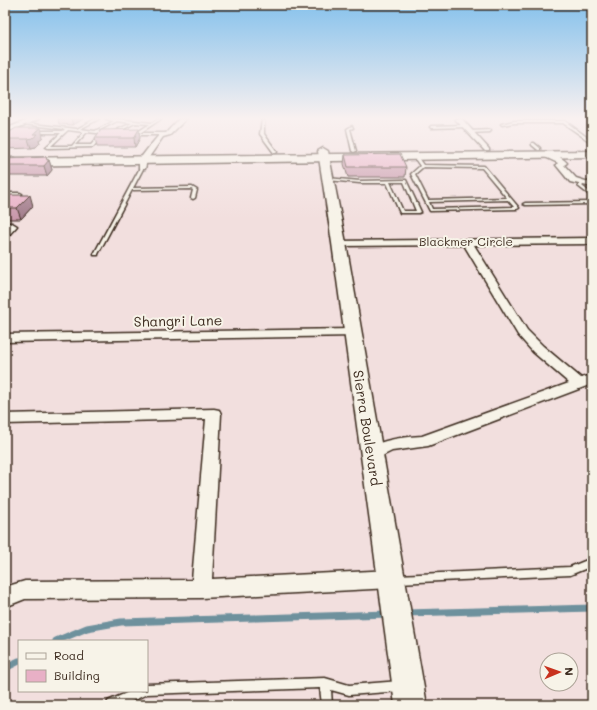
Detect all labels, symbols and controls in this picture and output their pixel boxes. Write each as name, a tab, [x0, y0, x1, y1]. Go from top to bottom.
street label: Blackmer Circle	[419, 233, 513, 249]
street label: Shangri Lane	[133, 310, 222, 331]
street label: Sierra Boulevard	[349, 369, 386, 487]
legend	[18, 640, 148, 692]
text: Road	[54, 647, 84, 663]
north arrow	[539, 652, 579, 692]
text: Building	[54, 667, 100, 683]
text: N	[562, 667, 577, 676]

